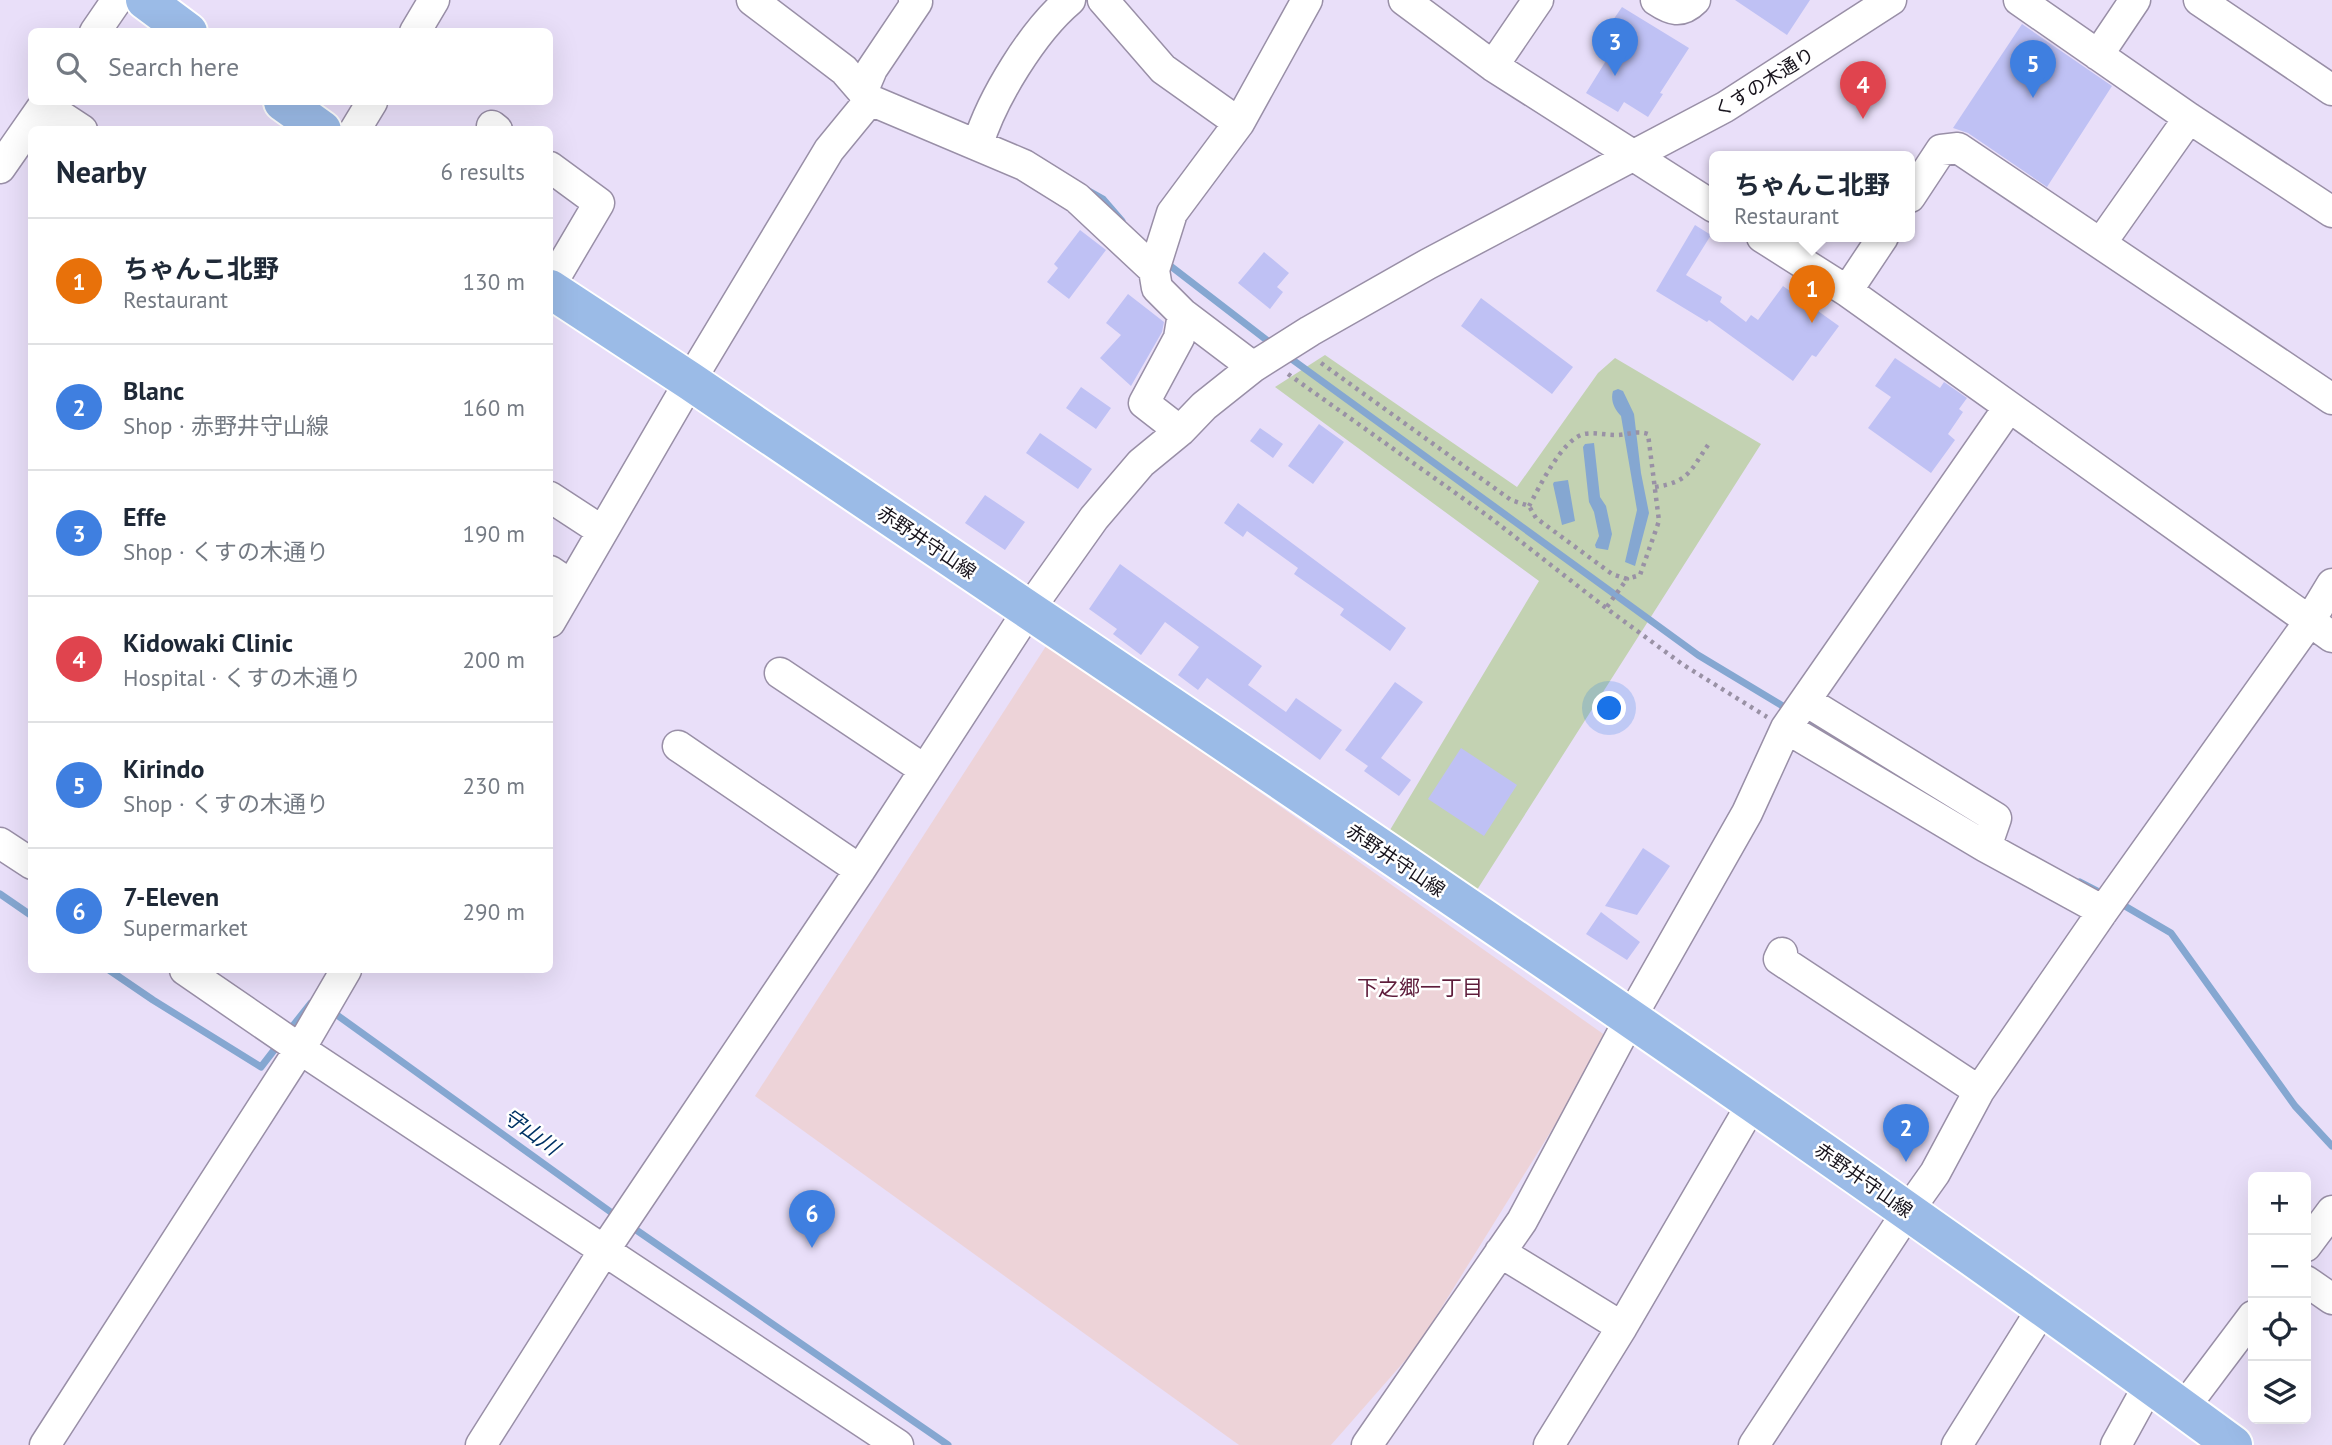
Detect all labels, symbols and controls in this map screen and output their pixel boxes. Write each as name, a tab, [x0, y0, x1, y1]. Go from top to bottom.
pin: 3	[1592, 18, 1638, 76]
search box	[28, 28, 553, 105]
pin: 5	[2010, 40, 2056, 98]
street label: くすの木通り	[1709, 42, 1819, 122]
icon: search	[52, 48, 90, 86]
text: Search here	[108, 50, 239, 83]
pin: 4	[1840, 61, 1886, 119]
popup	[1709, 151, 1915, 242]
text: Nearby	[56, 152, 146, 191]
text: 6 results	[441, 157, 525, 186]
text: ちゃんこ北野	[1734, 168, 1890, 201]
text: Restaurant	[1734, 201, 1839, 230]
text: ちゃんこ北野	[123, 252, 279, 285]
pin: 1	[1789, 265, 1835, 323]
text: 1	[72, 267, 86, 296]
text: 130 m	[463, 267, 525, 296]
text: Restaurant	[123, 285, 228, 314]
text: Blanc	[123, 374, 184, 407]
text: 2	[72, 393, 86, 422]
text: 160 m	[463, 393, 525, 422]
text: Shop · 赤野井守山線	[123, 411, 329, 440]
text: Effe	[123, 500, 166, 533]
street label: 赤野井守山線	[873, 500, 981, 584]
text: 3	[72, 519, 86, 548]
text: 190 m	[463, 519, 525, 548]
text: Shop · くすの木通り	[123, 537, 329, 566]
text: Kidowaki Clinic	[123, 626, 293, 659]
text: 4	[72, 645, 86, 674]
text: 200 m	[463, 645, 525, 674]
text: Hospital · くすの木通り	[123, 663, 361, 692]
your location	[1592, 691, 1626, 725]
text: Kirindo	[123, 752, 204, 785]
text: 5	[72, 771, 86, 800]
text: 230 m	[463, 771, 525, 800]
text: Shop · くすの木通り	[123, 789, 329, 818]
street label: 赤野井守山線	[1342, 818, 1450, 902]
text: 7-Eleven	[123, 880, 219, 913]
text: 6	[72, 897, 86, 926]
text: 290 m	[463, 897, 525, 926]
text: Supermarket	[123, 913, 248, 942]
district label: 下之郷一丁目	[1357, 974, 1483, 1001]
water label: 守山川	[498, 1102, 566, 1162]
pin: 2	[1883, 1104, 1929, 1162]
street label: 赤野井守山線	[1810, 1137, 1918, 1223]
map controls	[2248, 1172, 2311, 1424]
button: +	[2248, 1172, 2311, 1235]
pin: 6	[789, 1190, 835, 1248]
button: −	[2248, 1235, 2311, 1298]
button: locate	[2248, 1298, 2311, 1361]
button: layers	[2248, 1361, 2311, 1424]

